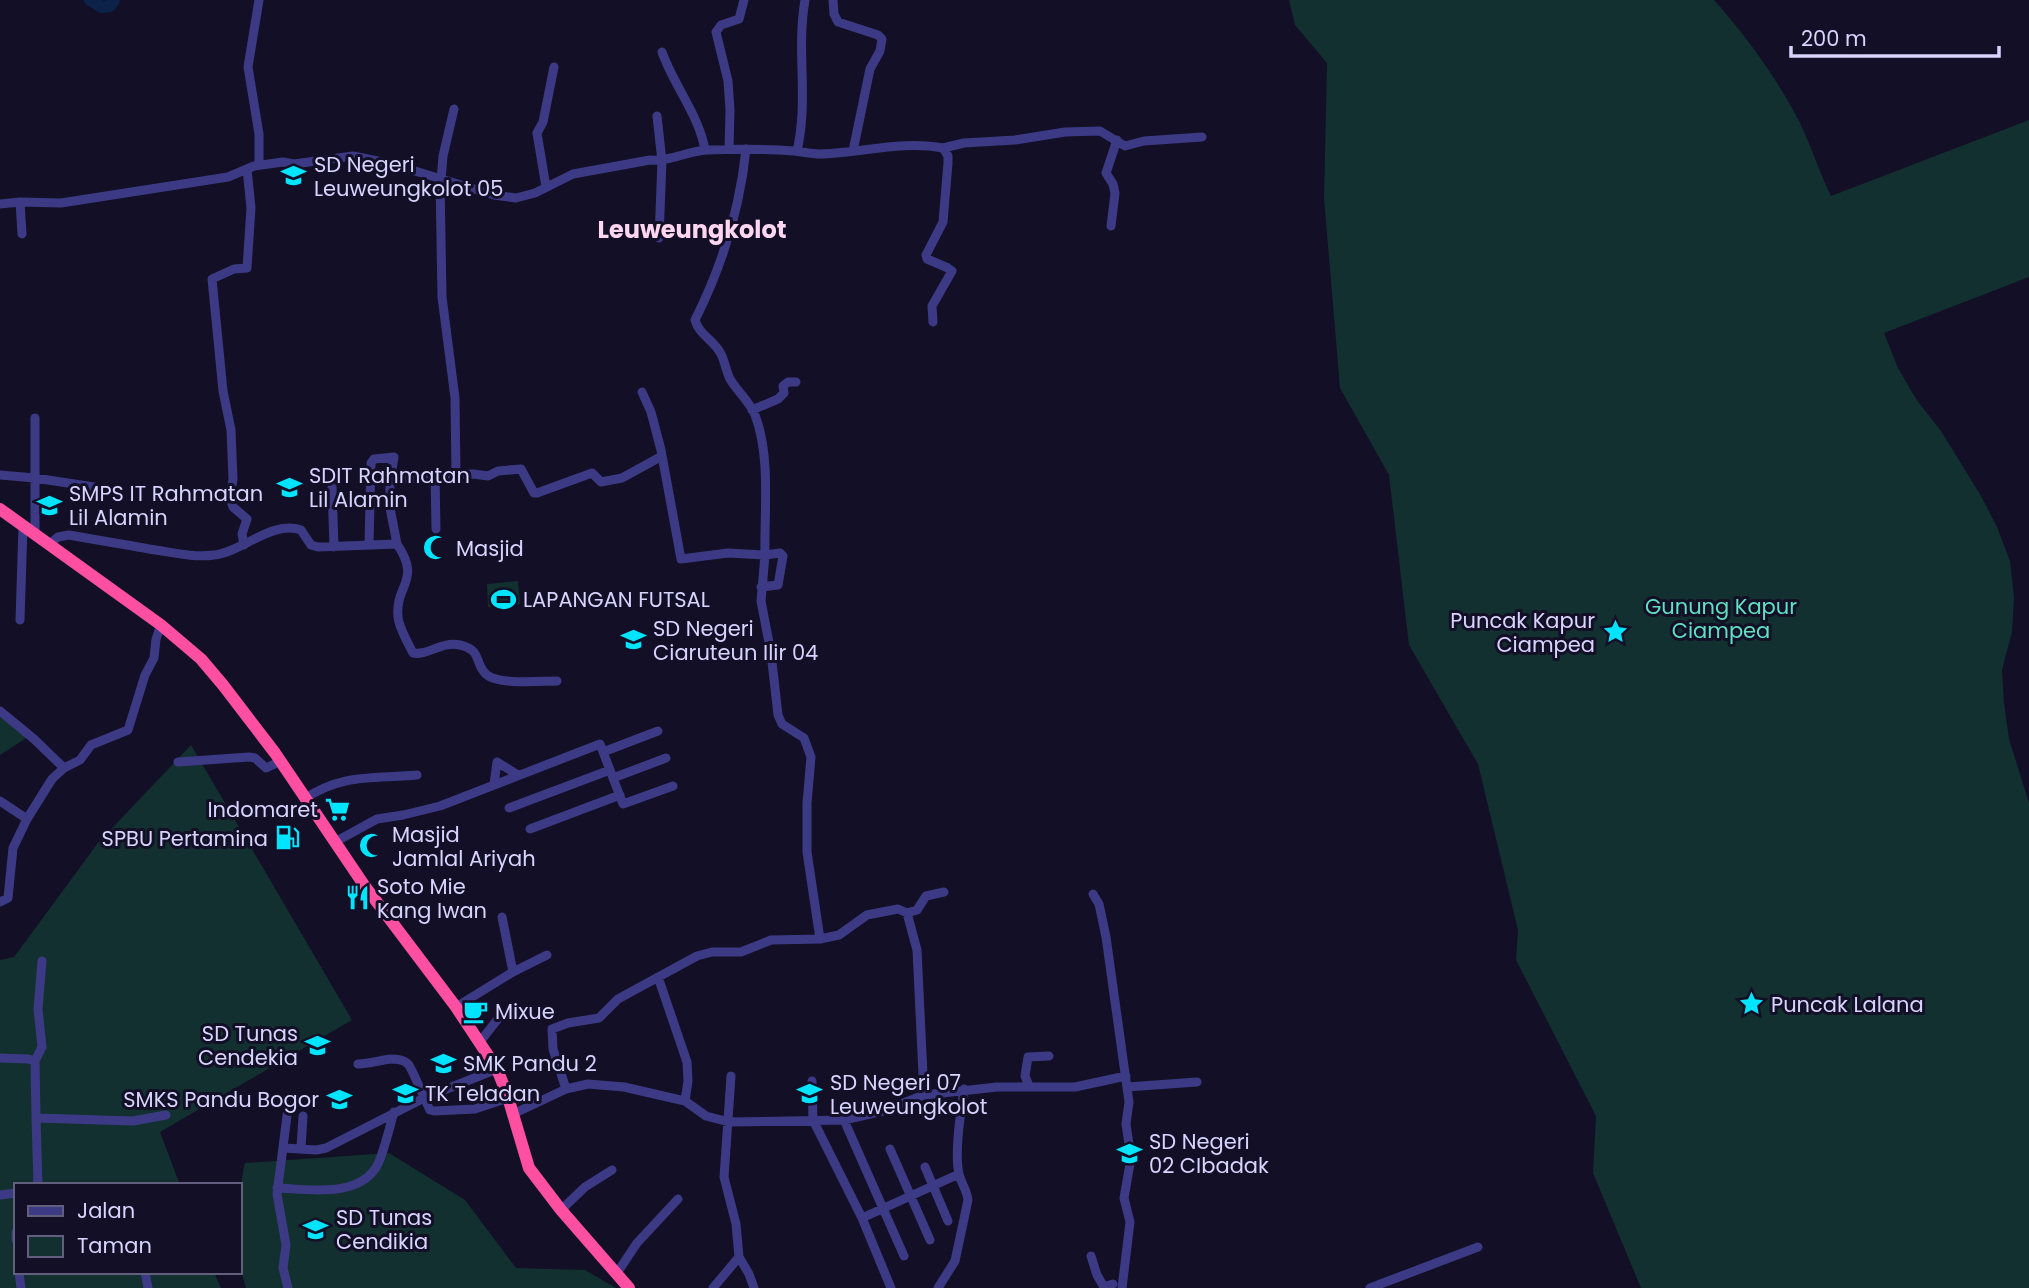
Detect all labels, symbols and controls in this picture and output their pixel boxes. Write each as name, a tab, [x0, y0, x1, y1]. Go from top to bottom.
scale bar	[1791, 14, 1999, 58]
text: 200 m	[1801, 24, 1867, 53]
place label: SD Negeri Leuweungkolot 05	[314, 150, 503, 203]
school or university icon: SD Negeri Leuweungkolot 05	[280, 162, 308, 190]
district label: Leuweungkolot	[598, 213, 786, 246]
place label: SDIT Rahmatan Lil Alamin	[309, 461, 470, 514]
school or university icon: SDIT Rahmatan Lil Alamin	[275, 473, 303, 501]
place label: SMPS IT Rahmatan Lil Alamin	[69, 479, 263, 532]
school or university icon: SMPS IT Rahmatan Lil Alamin	[35, 491, 63, 519]
mosque icon: Masjid	[422, 534, 450, 562]
place label: Masjid	[456, 534, 524, 563]
sports icon: LAPANGAN FUTSAL	[489, 585, 517, 613]
place label: LAPANGAN FUTSAL	[523, 585, 710, 614]
park label: Gunung Kapur Ciampea	[1645, 592, 1797, 645]
place label: Puncak Kapur Ciampea	[1450, 606, 1595, 659]
place label: SD Negeri Ciaruteun Ilir 04	[653, 614, 818, 667]
place icon: Puncak Kapur Ciampea	[1601, 618, 1629, 646]
school or university icon: SD Negeri Ciaruteun Ilir 04	[619, 626, 647, 654]
place label: Indomaret	[207, 795, 318, 824]
supermarket icon: Indomaret	[324, 795, 352, 823]
place label: Masjid Jamlal Ariyah	[392, 820, 536, 873]
place label: SPBU Pertamina	[102, 824, 268, 853]
fuel station icon: SPBU Pertamina	[274, 824, 302, 852]
mosque icon: Masjid Jamlal Ariyah	[358, 832, 386, 860]
place label: Soto Mie Kang Iwan	[377, 872, 487, 925]
restaurant icon: Soto Mie Kang Iwan	[343, 884, 371, 912]
place icon: Puncak Lalana	[1737, 990, 1765, 1018]
place label: Puncak Lalana	[1771, 990, 1924, 1019]
cafe icon: Mixue	[461, 997, 489, 1025]
place label: Mixue	[495, 997, 555, 1026]
place label: SD Tunas Cendekia	[198, 1019, 298, 1072]
school or university icon: SD Tunas Cendekia	[304, 1031, 332, 1059]
school or university icon: SMK Pandu 2	[429, 1049, 457, 1077]
place label: SMK Pandu 2	[463, 1049, 597, 1078]
place label: SD Negeri 07 Leuweungkolot	[830, 1068, 987, 1121]
school or university icon: TK Teladan	[391, 1079, 419, 1107]
place label: TK Teladan	[425, 1079, 540, 1108]
school or university icon: SD Negeri 07 Leuweungkolot	[796, 1080, 824, 1108]
place label: SMKS Pandu Bogor	[123, 1085, 319, 1114]
school or university icon: SMKS Pandu Bogor	[325, 1085, 353, 1113]
place label: SD Negeri 02 CIbadak	[1149, 1127, 1269, 1180]
school or university icon: SD Negeri 02 CIbadak	[1115, 1139, 1143, 1167]
legend	[14, 1183, 242, 1274]
text: Jalan	[77, 1196, 135, 1225]
place label: SD Tunas Cendikia	[336, 1203, 432, 1256]
school or university icon: SD Tunas Cendikia	[302, 1215, 330, 1243]
text: Taman	[77, 1231, 152, 1260]

